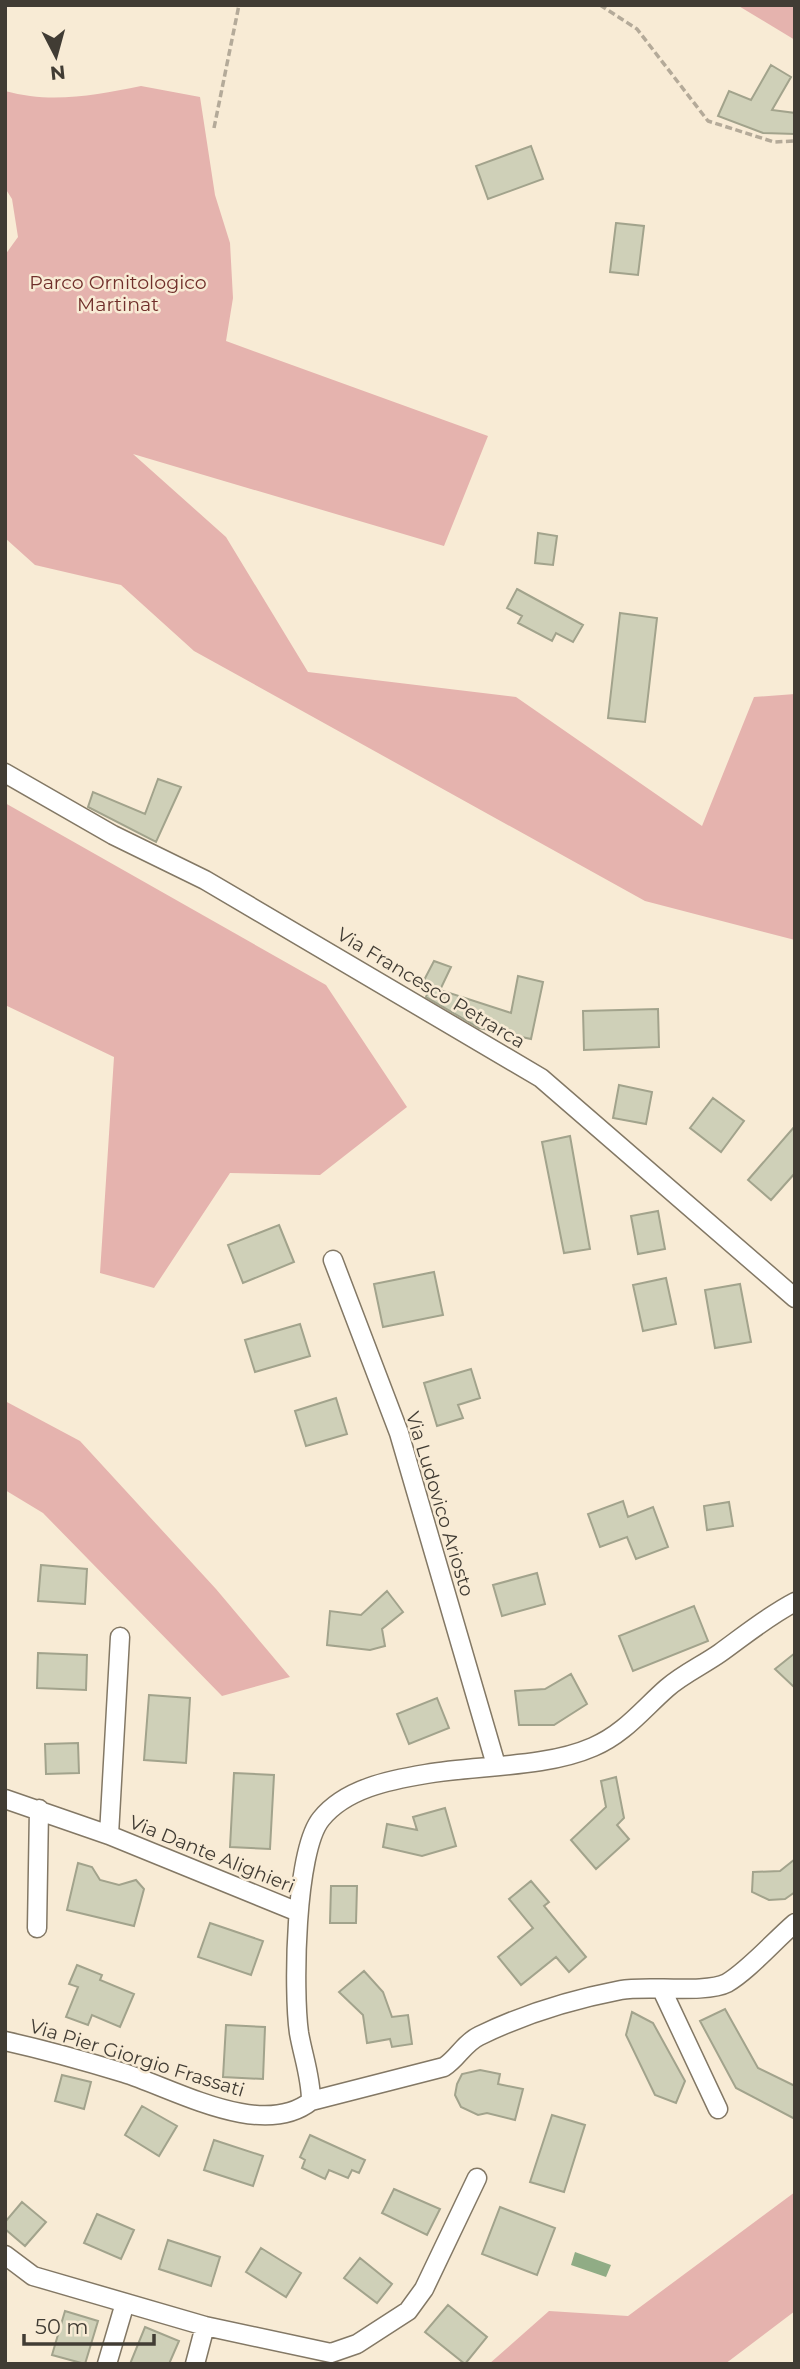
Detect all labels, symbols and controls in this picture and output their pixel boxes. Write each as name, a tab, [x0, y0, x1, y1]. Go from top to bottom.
north arrow	[21, 21, 91, 91]
text: N	[49, 60, 67, 85]
park label: Parco Ornitologico Martinat	[29, 271, 207, 316]
street label: Via Francesco Petrarca	[333, 923, 529, 1053]
street label: Via Ludovico Ariosto	[401, 1409, 479, 1599]
street label: Via Dante Alighieri	[126, 1810, 298, 1898]
street label: Via Pier Giorgio Frassati	[27, 2014, 247, 2102]
scale bar	[24, 2302, 154, 2346]
text: 50 m	[35, 2314, 89, 2339]

